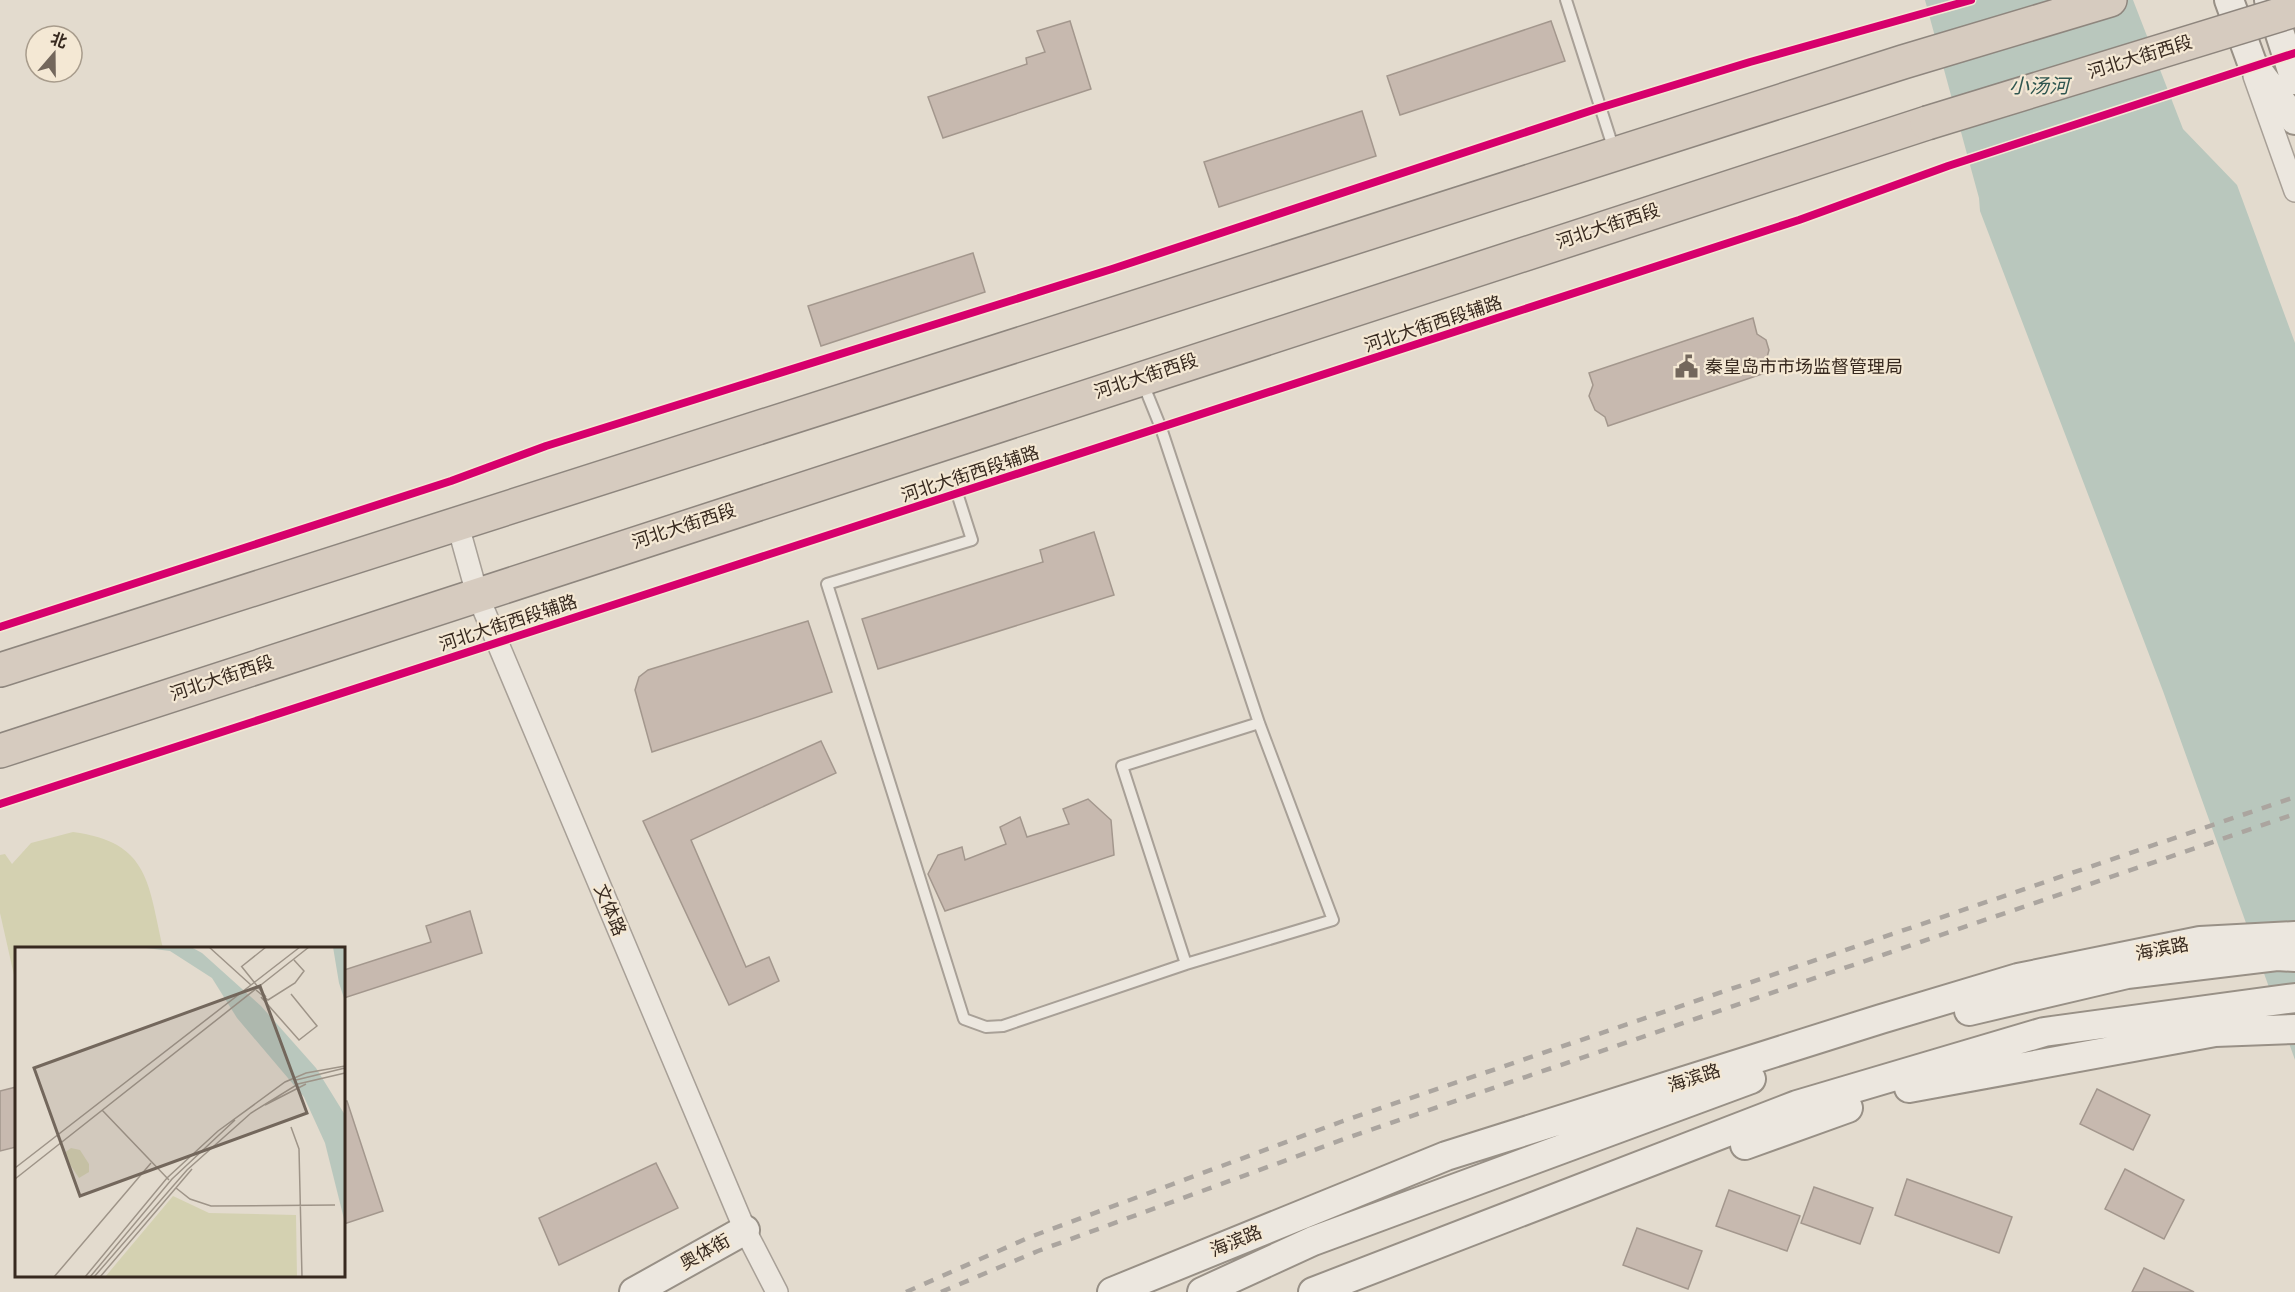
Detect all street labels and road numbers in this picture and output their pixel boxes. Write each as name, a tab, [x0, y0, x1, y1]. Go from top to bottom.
street label: 河北大街西段	[2085, 31, 2195, 83]
street label: 河北大街西段	[1553, 199, 1663, 253]
street label: 河北大街西段辅路	[1361, 291, 1505, 357]
street label: 河北大街西段	[1091, 349, 1201, 403]
street label: 河北大街西段辅路	[898, 441, 1042, 507]
street label: 河北大街西段	[629, 499, 739, 553]
street label: 河北大街西段辅路	[436, 590, 580, 656]
street label: 河北大街西段	[167, 651, 277, 705]
street label: 文体路	[589, 881, 631, 939]
street label: 海滨路	[2133, 933, 2191, 965]
street label: 海滨路	[1665, 1059, 1723, 1097]
street label: 海滨路	[1207, 1221, 1265, 1261]
street label: 奥体街	[676, 1229, 734, 1275]

